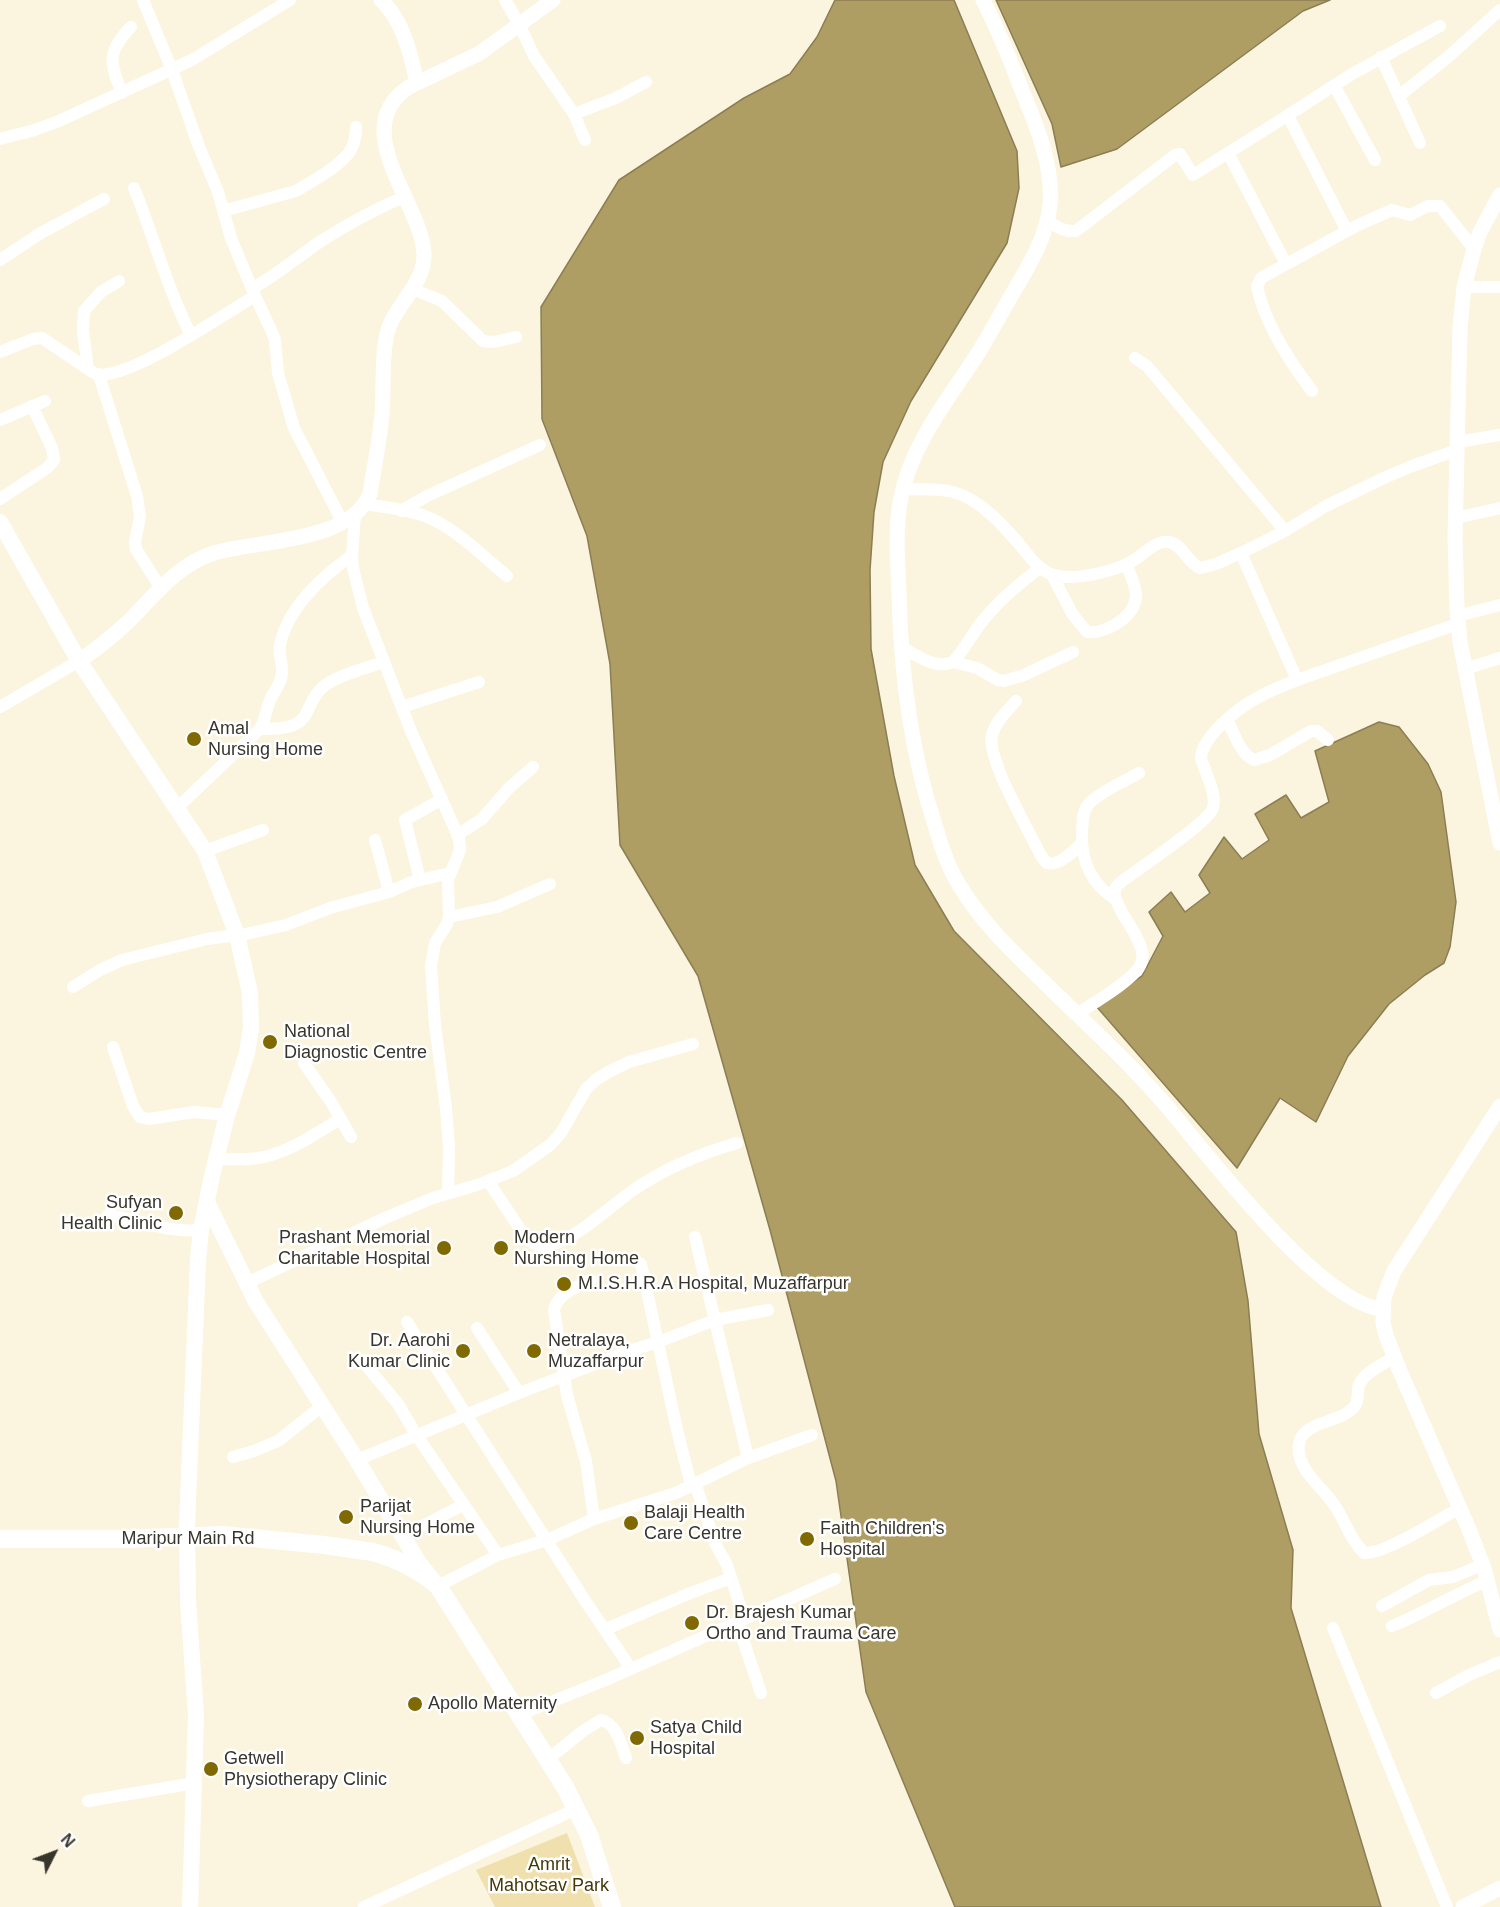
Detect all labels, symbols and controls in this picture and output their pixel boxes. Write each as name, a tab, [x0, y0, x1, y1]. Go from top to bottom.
place label: Amal Nursing Home	[208, 718, 323, 760]
marker: Amal Nursing Home	[185, 730, 203, 748]
place label: National Diagnostic Centre	[284, 1021, 427, 1064]
marker: National Diagnostic Centre	[261, 1033, 279, 1051]
place label: Sufyan Health Clinic	[61, 1192, 162, 1234]
marker: Sufyan Health Clinic	[167, 1204, 185, 1222]
place label: Prashant Memorial Charitable Hospital	[278, 1227, 430, 1270]
place label: Modern Nurshing Home	[514, 1227, 639, 1270]
marker: Prashant Memorial Charitable Hospital	[435, 1239, 453, 1257]
marker: Modern Nurshing Home	[492, 1239, 510, 1257]
place label: M.I.S.H.R.A Hospital, Muzaffarpur	[578, 1273, 849, 1295]
marker: M.I.S.H.R.A Hospital, Muzaffarpur	[555, 1275, 573, 1293]
place label: Dr. Aarohi Kumar Clinic	[348, 1330, 450, 1372]
place label: Netralaya, Muzaffarpur	[548, 1330, 644, 1372]
marker: Dr. Aarohi Kumar Clinic	[454, 1342, 472, 1360]
marker: Netralaya, Muzaffarpur	[525, 1342, 543, 1360]
place label: Parijat Nursing Home	[360, 1496, 475, 1538]
place label: Balaji Health Care Centre	[644, 1502, 745, 1544]
marker: Parijat Nursing Home	[337, 1508, 355, 1526]
marker: Balaji Health Care Centre	[622, 1514, 640, 1532]
place label: Faith Children's Hospital	[820, 1518, 944, 1561]
street label: Maripur Main Rd	[121, 1528, 255, 1550]
marker: Faith Children's Hospital	[798, 1530, 816, 1548]
place label: Dr. Brajesh Kumar Ortho and Trauma Care	[706, 1602, 896, 1644]
marker: Dr. Brajesh Kumar Ortho and Trauma Care	[683, 1614, 701, 1632]
place label: Apollo Maternity	[428, 1693, 557, 1715]
marker: Apollo Maternity	[406, 1695, 424, 1713]
place label: Satya Child Hospital	[650, 1717, 742, 1760]
marker: Satya Child Hospital	[628, 1729, 646, 1747]
place label: Getwell Physiotherapy Clinic	[224, 1748, 387, 1790]
marker: Getwell Physiotherapy Clinic	[202, 1760, 220, 1778]
north arrow	[24, 1823, 84, 1883]
text: N	[58, 1831, 78, 1851]
park label: Amrit Mahotsav Park	[489, 1854, 609, 1896]

